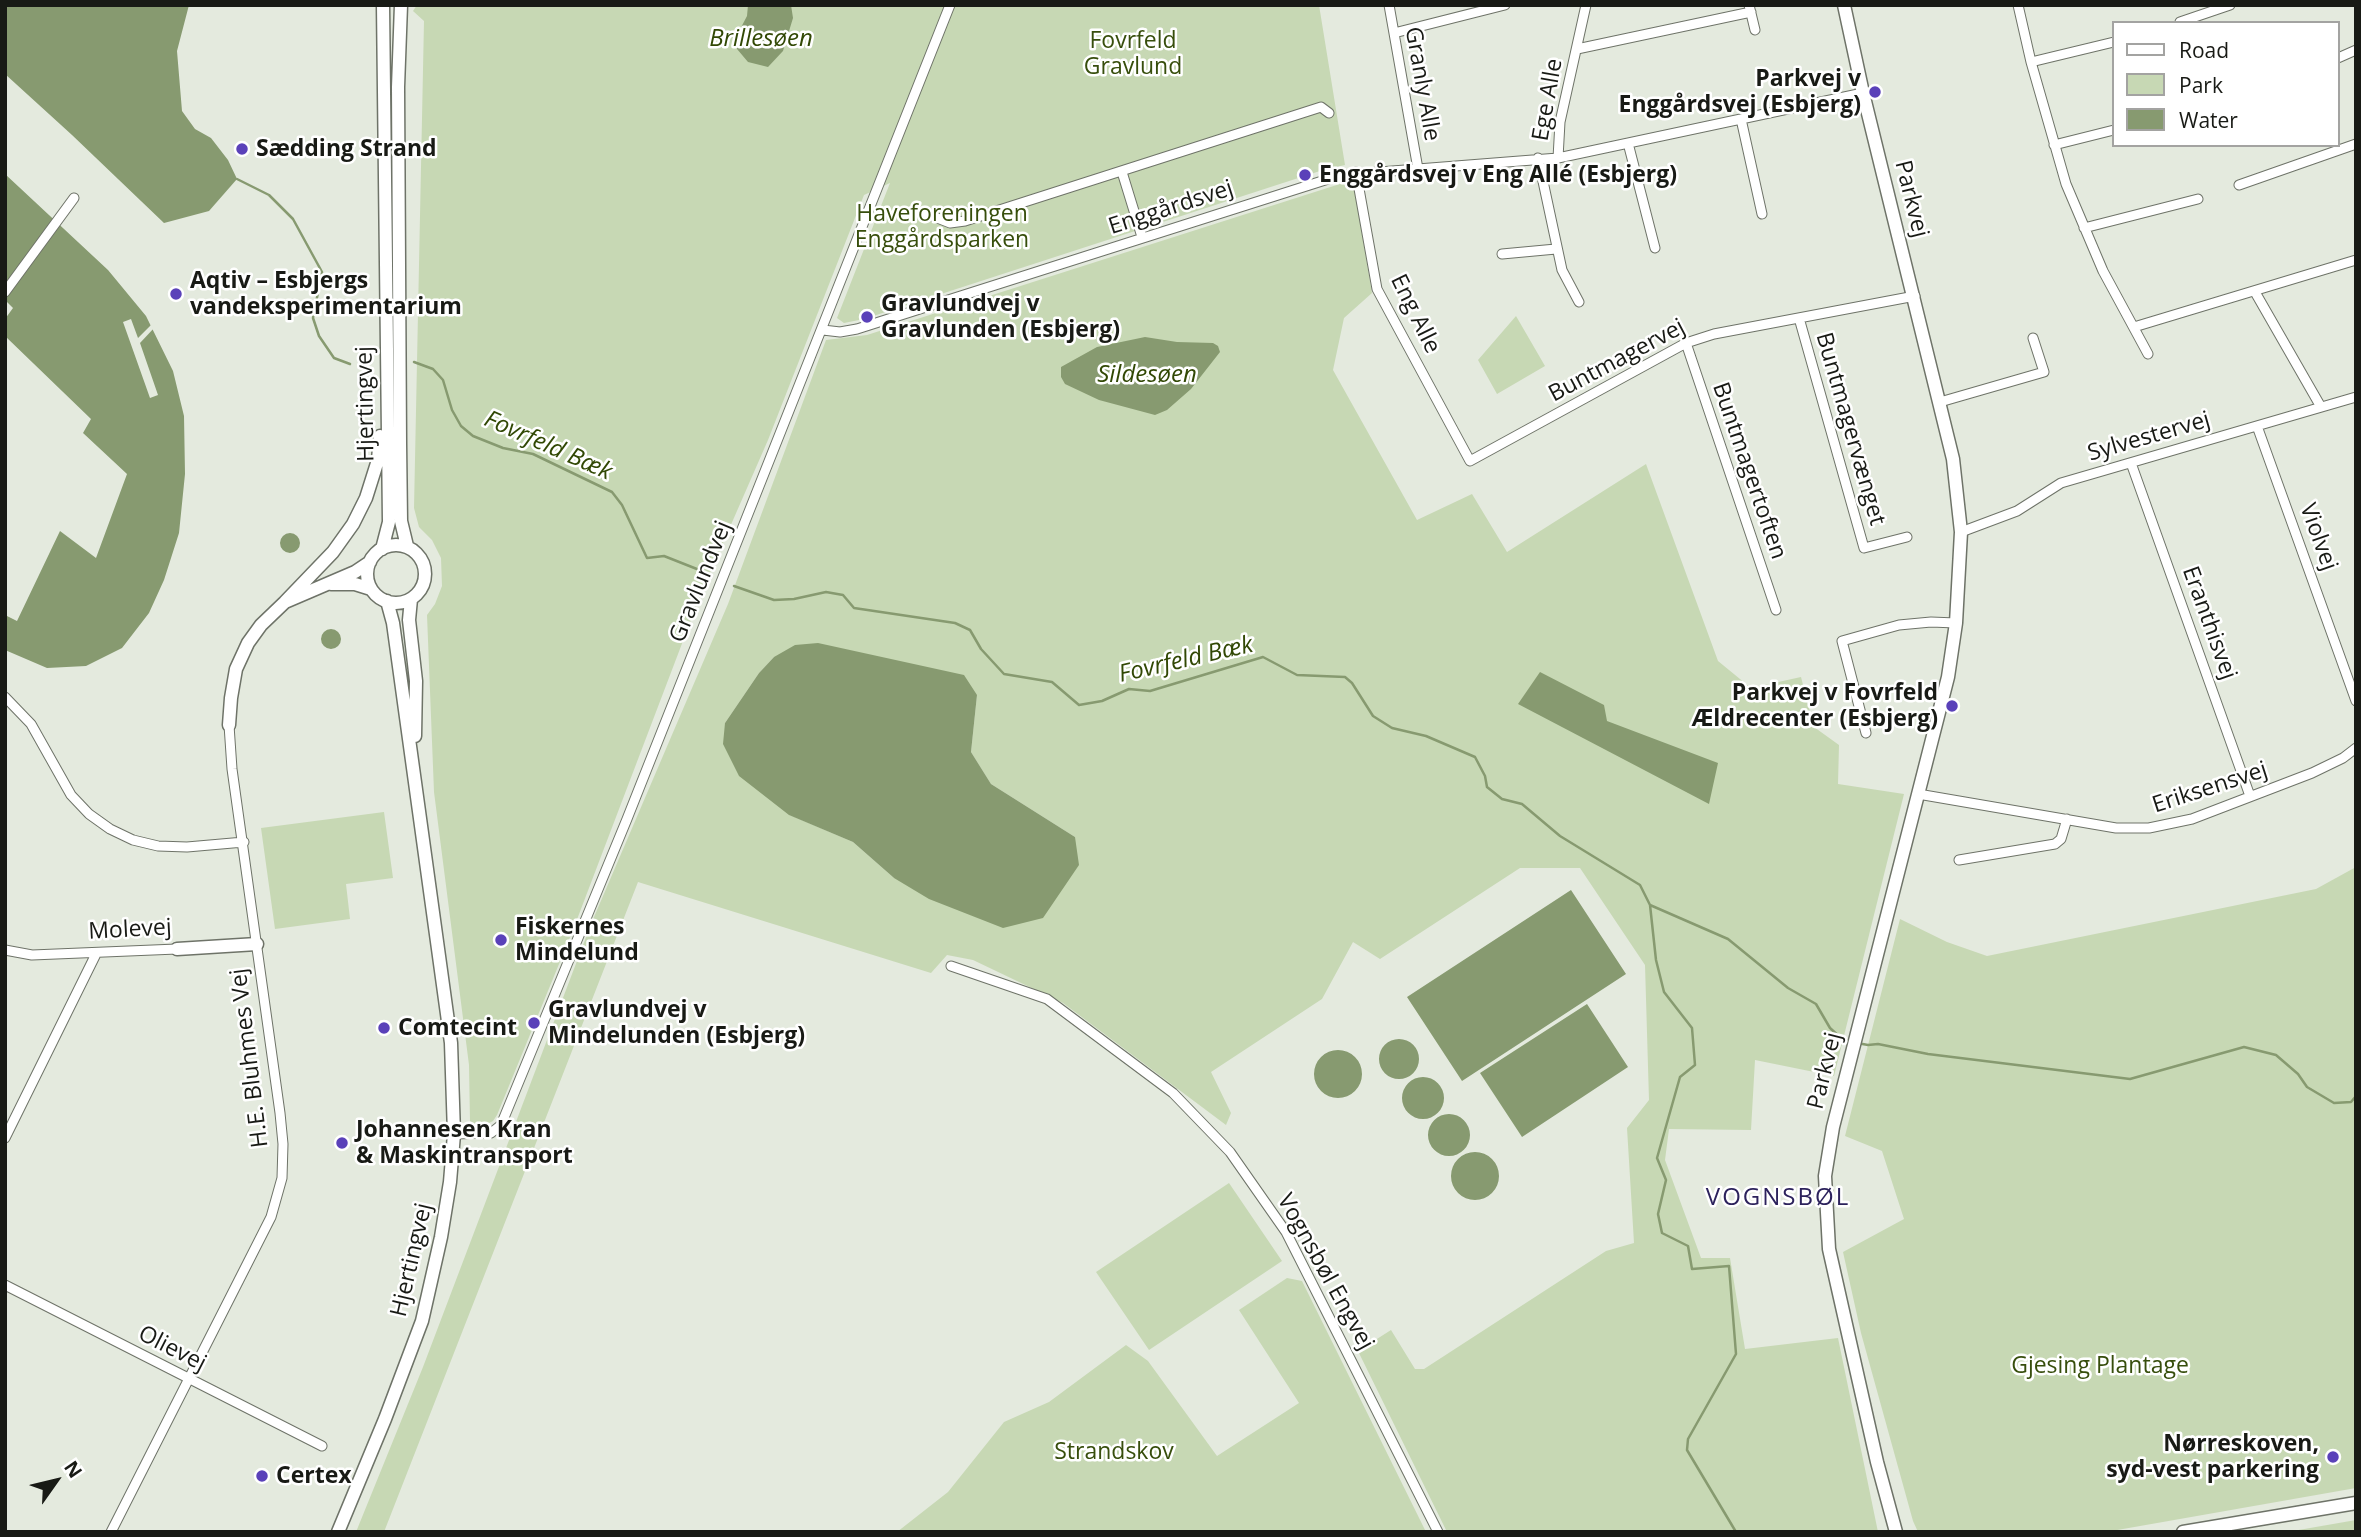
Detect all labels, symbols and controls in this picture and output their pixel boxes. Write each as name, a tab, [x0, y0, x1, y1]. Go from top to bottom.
legend	[2112, 21, 2340, 147]
water label: Brillesøen	[709, 25, 813, 53]
street label: Granly Alle	[1398, 25, 1446, 143]
park label: Fovrfeld Gravlund	[1084, 27, 1182, 81]
text: Road	[2179, 36, 2229, 64]
street label: Ege Alle	[1527, 57, 1569, 143]
place label: Parkvej v Enggårdsvej (Esbjerg)	[1619, 65, 1861, 119]
text: Park	[2179, 71, 2223, 99]
marker: Parkvej v Enggårdsvej (Esbjerg)	[1867, 84, 1883, 100]
text: Water	[2179, 106, 2238, 134]
place label: Sædding Strand	[256, 135, 437, 163]
marker: Sædding Strand	[234, 141, 250, 157]
street label: Parkvej	[1888, 158, 1934, 240]
place label: Enggårdsvej v Eng Allé (Esbjerg)	[1319, 161, 1677, 189]
marker: Enggårdsvej v Eng Allé (Esbjerg)	[1297, 167, 1313, 183]
street label: Enggårdsvej	[1105, 175, 1237, 241]
park label: Haveforeningen Enggårdsparken	[855, 200, 1029, 254]
place label: Aqtiv – Esbjergs vandeksperimentarium	[190, 267, 462, 321]
street label: Eng Alle	[1384, 270, 1446, 358]
marker: Aqtiv – Esbjergs vandeksperimentarium	[168, 286, 184, 302]
place label: Gravlundvej v Gravlunden (Esbjerg)	[881, 290, 1120, 344]
marker: Gravlundvej v Gravlunden (Esbjerg)	[859, 309, 875, 325]
street label: Buntmagervej	[1544, 314, 1690, 408]
street label: Buntmagervænget	[1809, 329, 1891, 529]
street label: Hjertingvej	[351, 346, 381, 462]
water label: Sildesøen	[1097, 361, 1197, 389]
street label: Buntmagertoften	[1706, 379, 1792, 563]
water label: Fovrfeld Bæk	[480, 405, 616, 487]
street label: Sylvestervej	[2085, 406, 2213, 468]
street label: Violvej	[2293, 500, 2343, 574]
street label: Gravlundvej	[664, 517, 738, 647]
street label: Eranthisvej	[2176, 563, 2242, 683]
water label: Fovrfeld Bæk	[1116, 631, 1256, 689]
place label: Parkvej v Fovrfeld Ældrecenter (Esbjerg)	[1691, 679, 1938, 733]
marker: Parkvej v Fovrfeld Ældrecenter (Esbjerg)	[1944, 698, 1960, 714]
street label: Eriksensvej	[2149, 756, 2271, 820]
place label: Fiskernes Mindelund	[515, 913, 639, 967]
street label: Molevej	[88, 914, 172, 946]
marker: Fiskernes Mindelund	[493, 932, 509, 948]
street label: H.E. Bluhmes Vej	[225, 967, 275, 1149]
place label: Gravlundvej v Mindelunden (Esbjerg)	[548, 996, 805, 1050]
place label: Comtecint	[398, 1014, 517, 1042]
marker: Gravlundvej v Mindelunden (Esbjerg)	[526, 1015, 542, 1031]
marker: Comtecint	[376, 1020, 392, 1036]
street label: Parkvej	[1802, 1030, 1848, 1112]
place label: Johannesen Kran & Maskintransport	[356, 1116, 573, 1170]
marker: Johannesen Kran & Maskintransport	[334, 1135, 350, 1151]
district label: VOGNSBØL	[1707, 1184, 1849, 1212]
street label: Vognsbøl Engvej	[1271, 1189, 1379, 1355]
street label: Hjertingvej	[386, 1200, 438, 1320]
street label: Olievej	[133, 1320, 211, 1378]
park label: Gjesing Plantage	[2011, 1352, 2189, 1380]
place label: Nørreskoven, syd-vest parkering	[2106, 1430, 2319, 1484]
park label: Strandskov	[1054, 1438, 1174, 1466]
north arrow	[21, 1446, 91, 1516]
marker: Nørreskoven, syd-vest parkering	[2325, 1449, 2341, 1465]
text: N	[58, 1456, 89, 1483]
place label: Certex	[276, 1462, 352, 1490]
marker: Certex	[254, 1468, 270, 1484]

